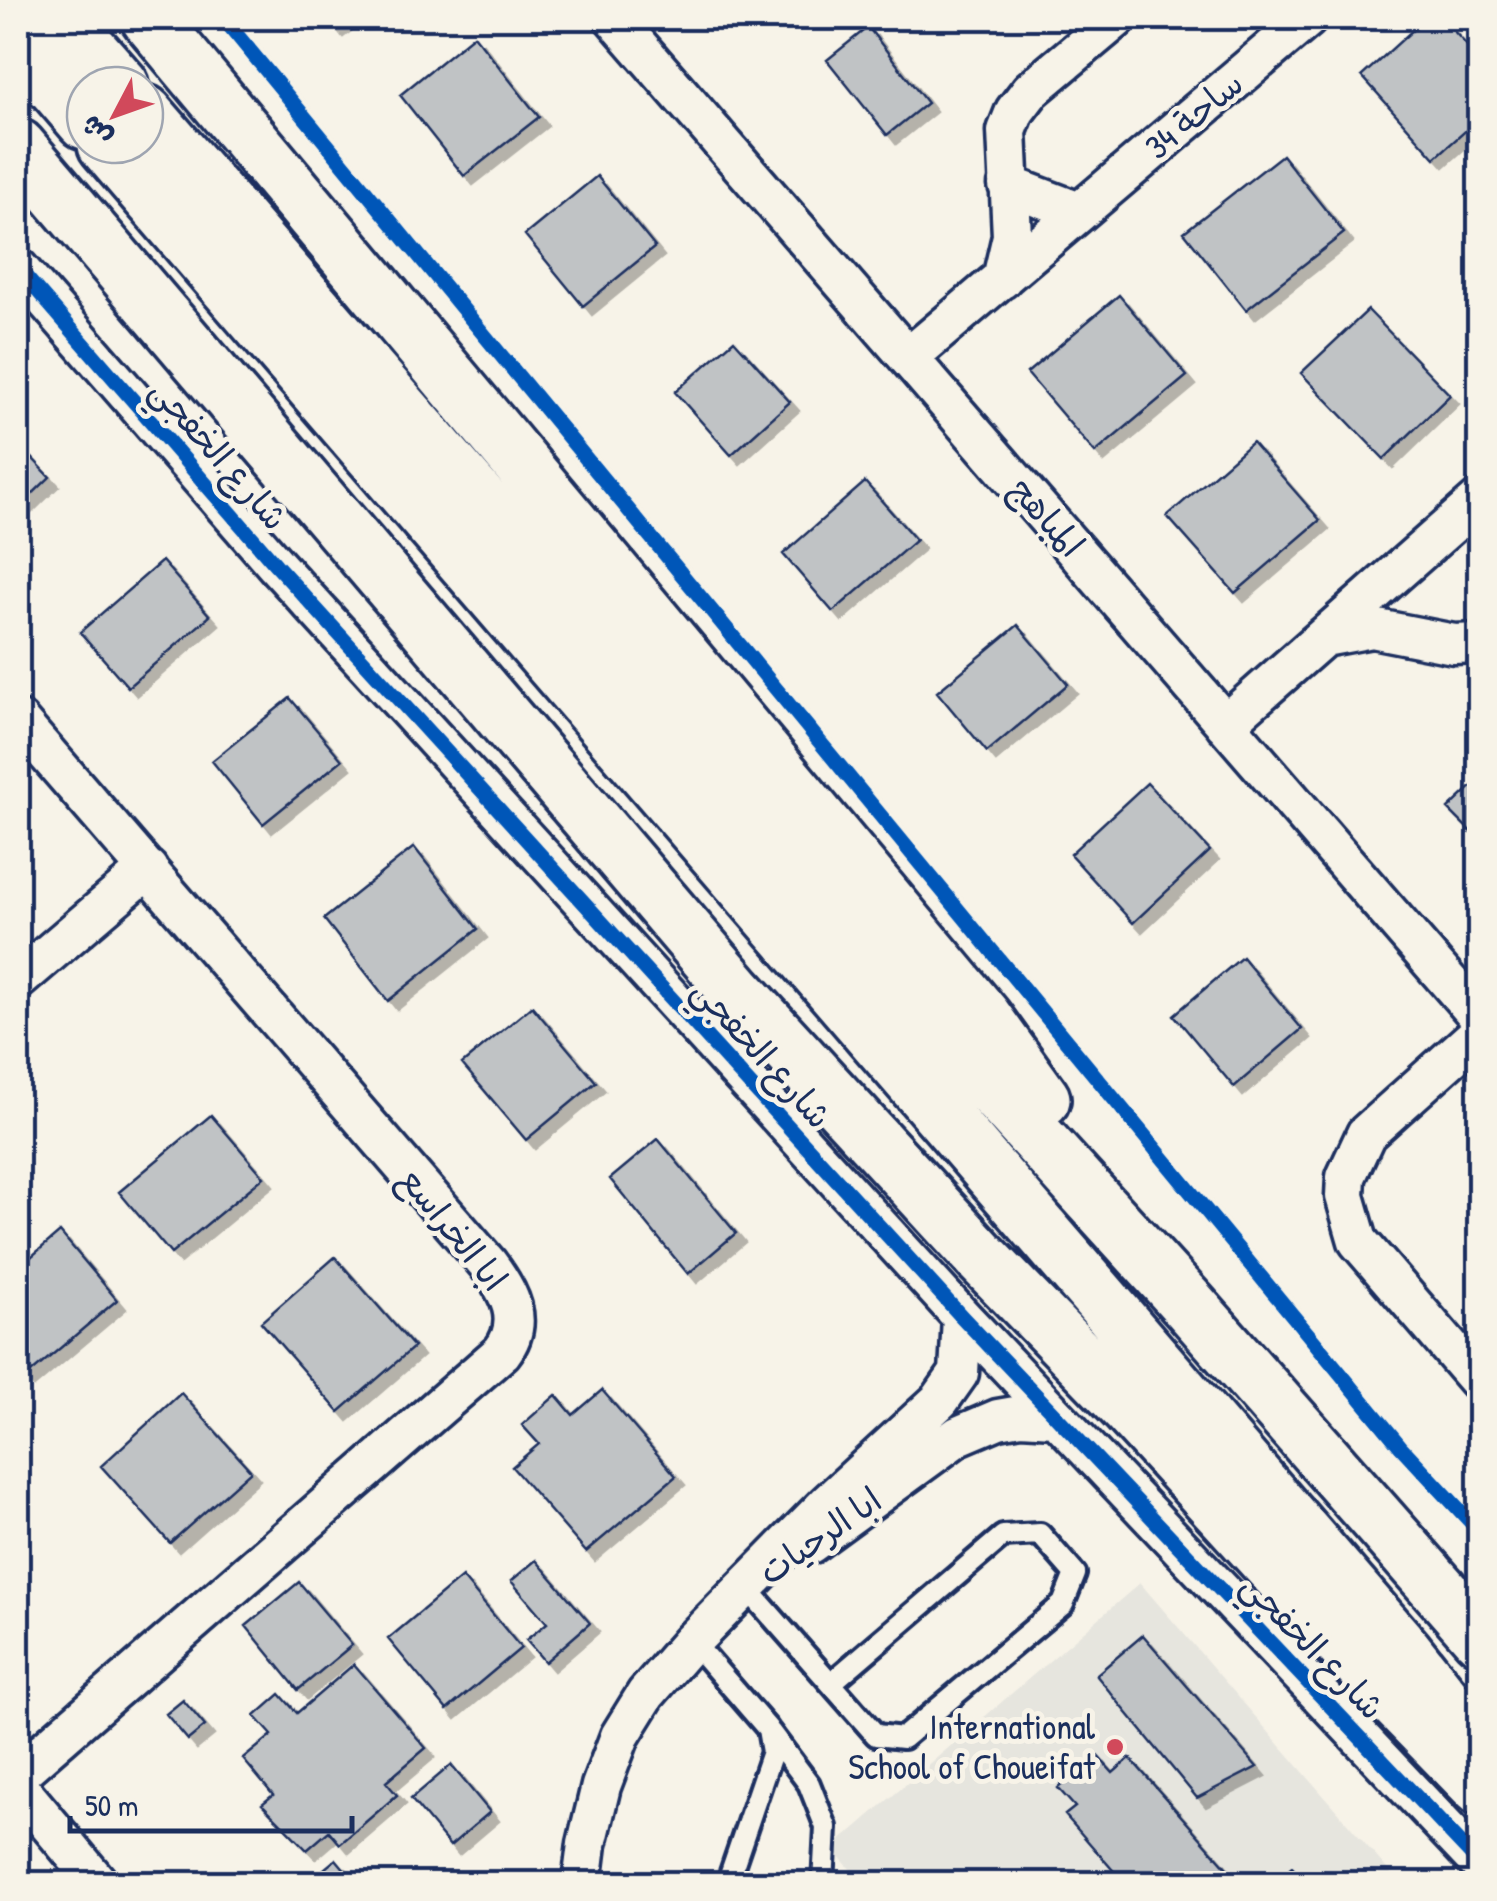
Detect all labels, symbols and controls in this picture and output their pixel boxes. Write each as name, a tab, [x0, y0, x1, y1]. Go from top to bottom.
street label: ساحة 34	[1135, 60, 1253, 170]
north arrow	[65, 65, 165, 165]
text: ش	[72, 107, 121, 155]
street label: شارع الخفجي	[134, 367, 299, 545]
street label: المباهج	[999, 467, 1095, 567]
street label: شارع الخفجي	[676, 967, 843, 1143]
street label: ابا الخراسع	[387, 1157, 518, 1302]
street label: ابا الرحيات	[749, 1476, 891, 1595]
street label: شارع الخفجي	[1226, 1562, 1395, 1735]
place label: International School of Choueifat	[848, 1703, 1096, 1790]
marker: International School of Choueifat	[1104, 1736, 1126, 1758]
scale bar	[70, 1771, 352, 1833]
text: 50 m	[85, 1785, 138, 1825]

